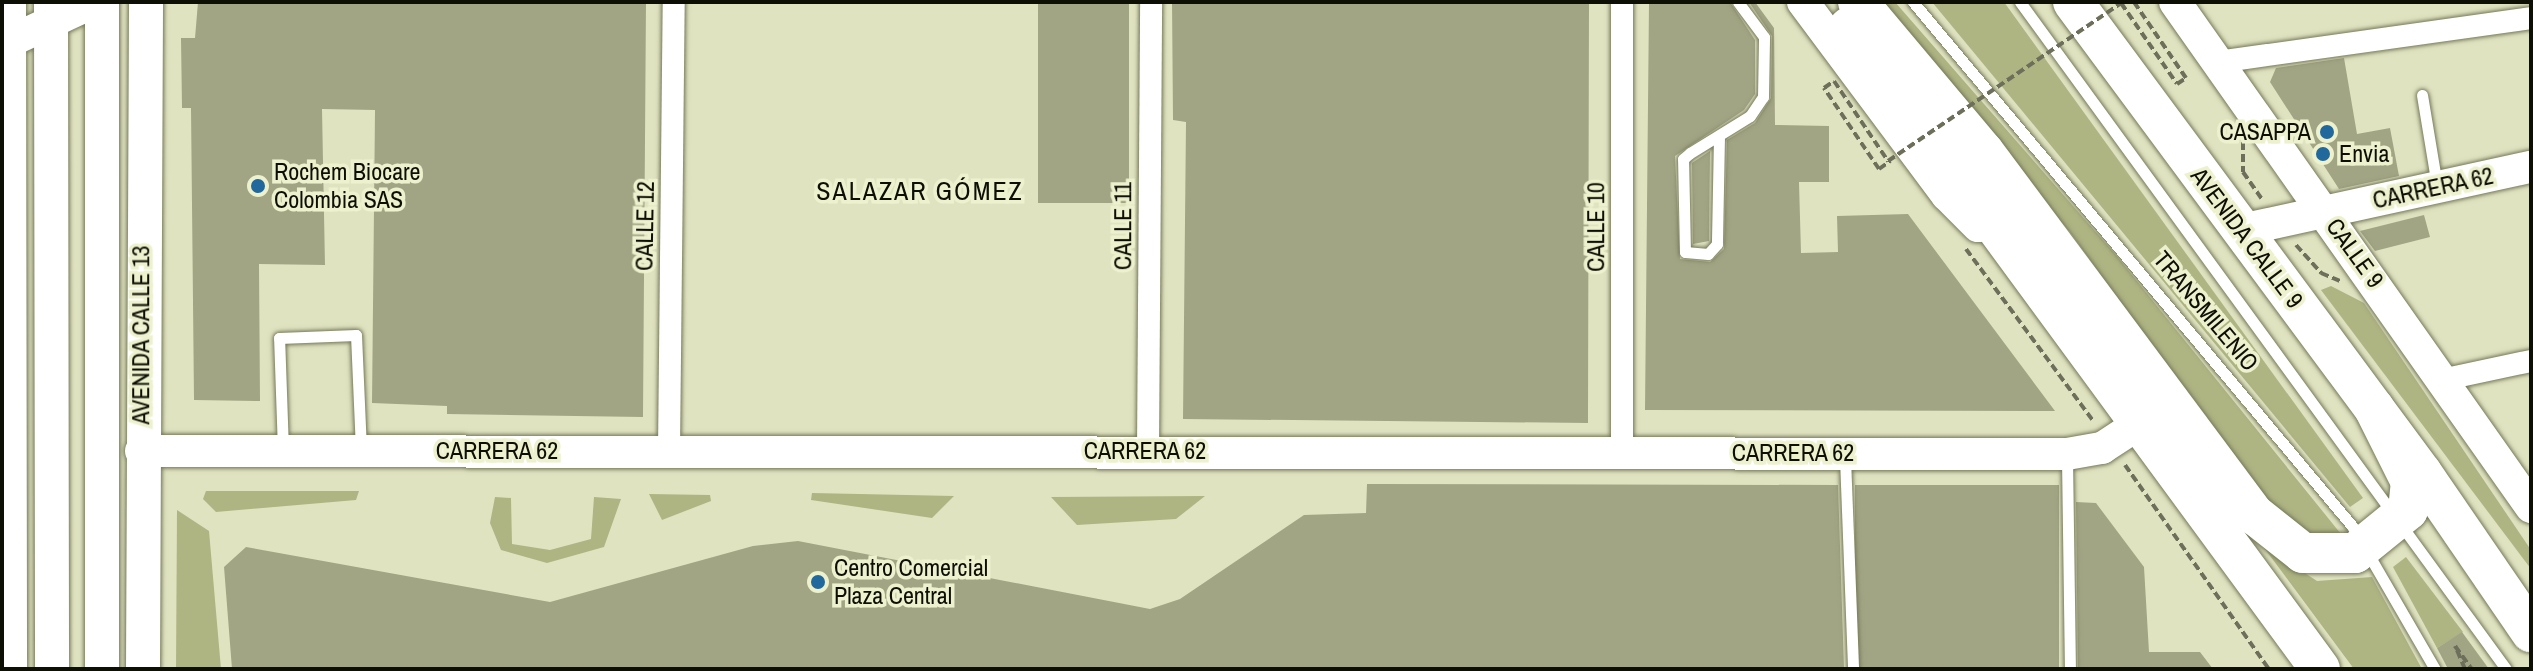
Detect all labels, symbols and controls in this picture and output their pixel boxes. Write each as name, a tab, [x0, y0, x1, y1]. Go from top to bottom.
place label: CASAPPA	[2219, 118, 2311, 146]
marker: CASAPPA	[2318, 123, 2336, 141]
place label: Envia	[2339, 140, 2389, 168]
marker: Envia	[2314, 145, 2332, 163]
place label: Rochem Biocare Colombia SAS	[274, 158, 421, 214]
street label: CARRERA 62	[2370, 161, 2496, 215]
street label: AVENIDA CALLE 9	[2185, 162, 2309, 314]
district label: SALAZAR GÓMEZ	[816, 175, 1024, 207]
marker: Rochem Biocare Colombia SAS	[249, 177, 267, 195]
street label: CALLE 12	[630, 181, 660, 271]
street label: CALLE 11	[1109, 182, 1137, 270]
street label: CALLE 10	[1582, 182, 1610, 272]
street label: CALLE 9	[2320, 213, 2390, 293]
street label: AVENIDA CALLE 13	[127, 245, 155, 425]
street label: TRANSMILENIO	[2148, 245, 2264, 377]
street label: CARRERA 62	[435, 437, 559, 465]
street label: CARRERA 62	[1083, 437, 1207, 465]
street label: CARRERA 62	[1731, 439, 1855, 467]
place label: Centro Comercial Plaza Central	[834, 554, 988, 610]
marker: Centro Comercial Plaza Central	[809, 573, 827, 591]

